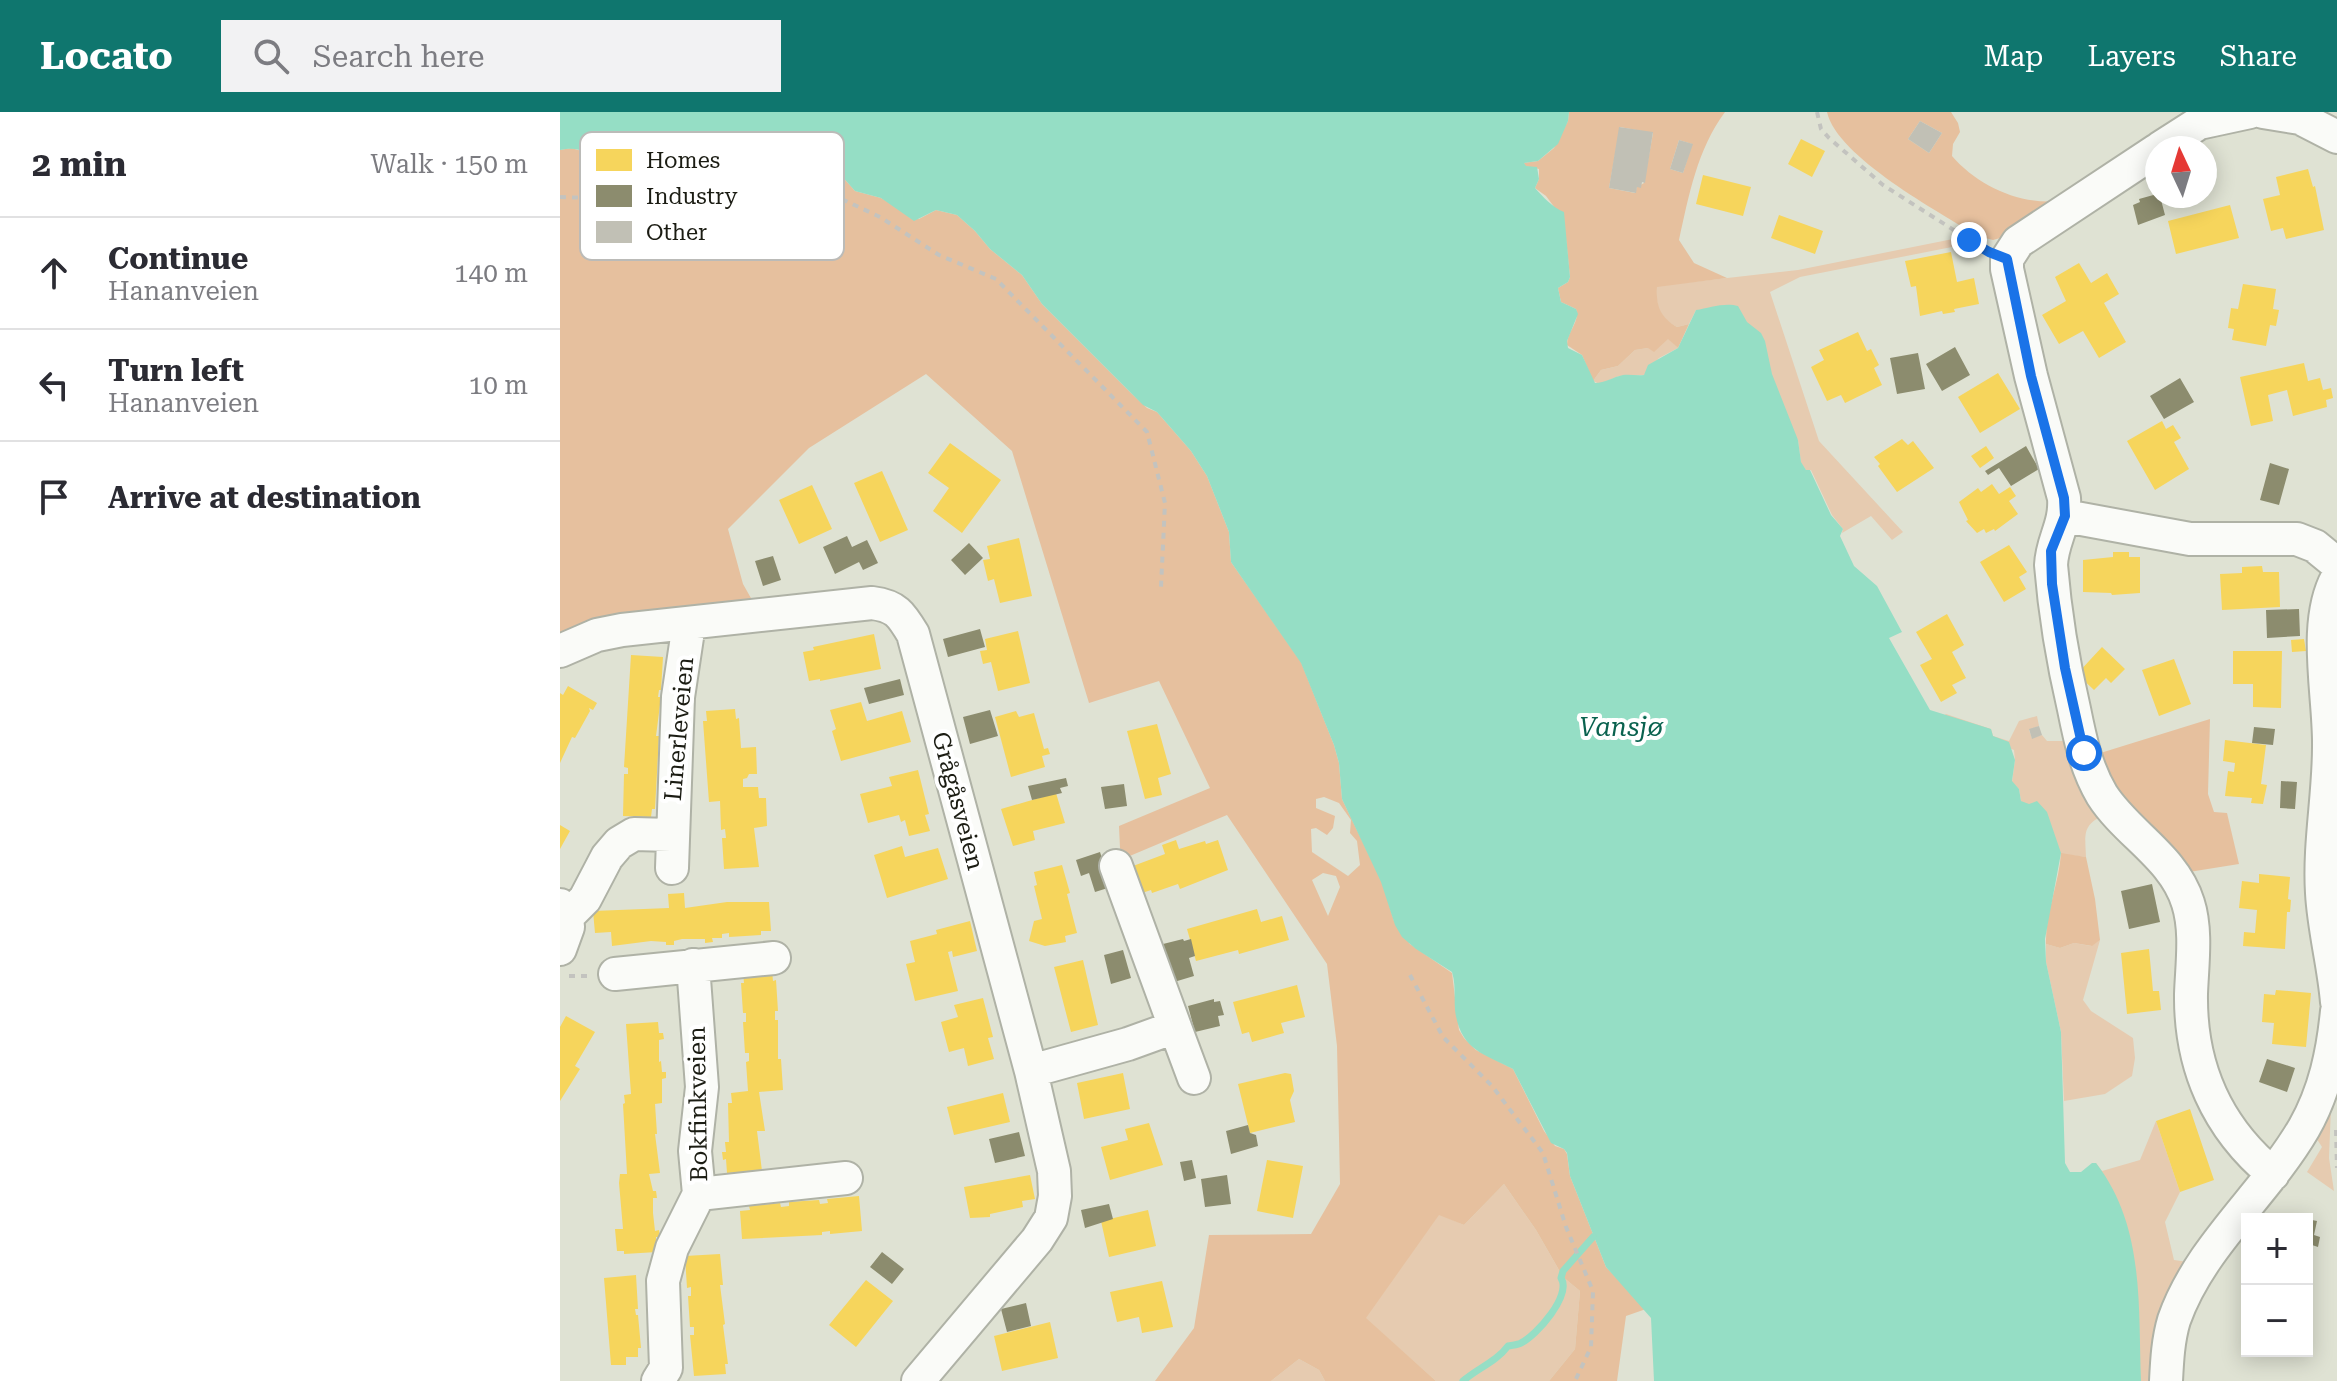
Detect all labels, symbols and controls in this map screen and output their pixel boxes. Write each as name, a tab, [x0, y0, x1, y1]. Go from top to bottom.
search box	[221, 20, 781, 92]
text: Locato	[40, 34, 173, 78]
icon: search	[249, 34, 293, 78]
text: Search here	[313, 39, 485, 74]
text: Map	[1984, 40, 2043, 73]
text: Layers	[2087, 40, 2176, 73]
text: Share	[2220, 40, 2297, 73]
legend	[580, 132, 844, 260]
north arrow	[2145, 136, 2217, 208]
text: 2 min	[32, 144, 127, 184]
text: Homes	[646, 148, 720, 173]
text: Walk · 150 m	[370, 149, 528, 179]
text: Industry	[646, 184, 737, 209]
text: Other	[646, 220, 707, 245]
route end	[1951, 222, 1987, 258]
text: Continue	[108, 241, 248, 276]
icon: ahead	[32, 251, 76, 295]
text: 140 m	[454, 258, 528, 288]
text: Hananveien	[108, 276, 259, 306]
text: Turn left	[108, 353, 244, 388]
icon: left	[32, 363, 76, 407]
text: 10 m	[469, 370, 528, 400]
text: Hananveien	[108, 388, 259, 418]
icon: arrive	[32, 475, 76, 519]
text: Arrive at destination	[108, 480, 421, 515]
street label: Linerleveien	[659, 656, 699, 802]
water label: Vansjø	[1579, 712, 1664, 742]
street label: Grågåsveien	[926, 729, 990, 873]
route start	[2066, 735, 2102, 771]
street label: Bokfinkveien	[683, 1026, 713, 1182]
map controls	[2241, 1213, 2313, 1357]
button: +	[2241, 1213, 2313, 1285]
button: −	[2241, 1285, 2313, 1357]

